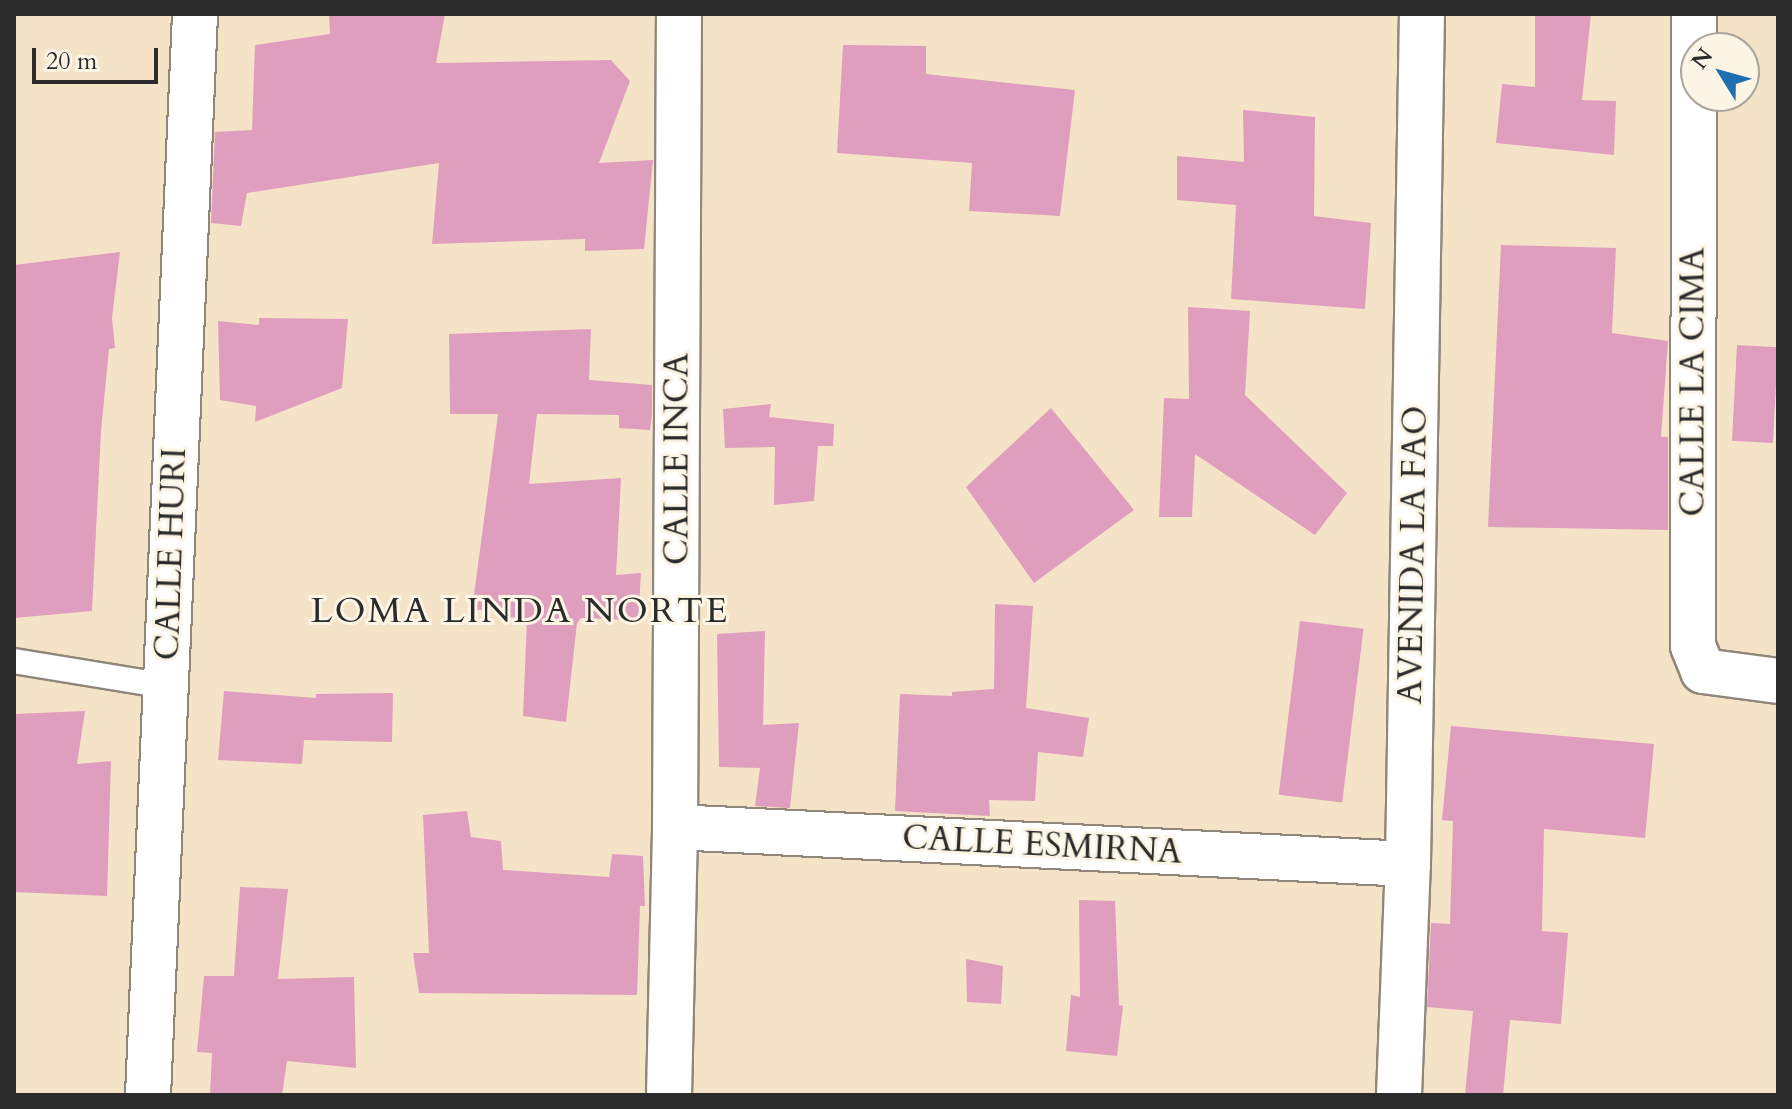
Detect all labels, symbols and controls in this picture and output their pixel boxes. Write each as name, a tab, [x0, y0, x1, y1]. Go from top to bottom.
scale bar	[36, 32, 162, 82]
north arrow	[1680, 32, 1760, 112]
text: N	[1685, 42, 1720, 75]
text: 20 m	[46, 45, 97, 78]
street label: CALLE LA CIMA	[1673, 247, 1713, 517]
street label: CALLE INCA	[657, 353, 697, 565]
street label: AVENIDA LA FAO	[1390, 405, 1436, 705]
street label: CALLE HURI	[147, 447, 195, 661]
district label: LOMA LINDA NORTE	[311, 589, 729, 633]
street label: CALLE ESMIRNA	[901, 817, 1183, 873]

